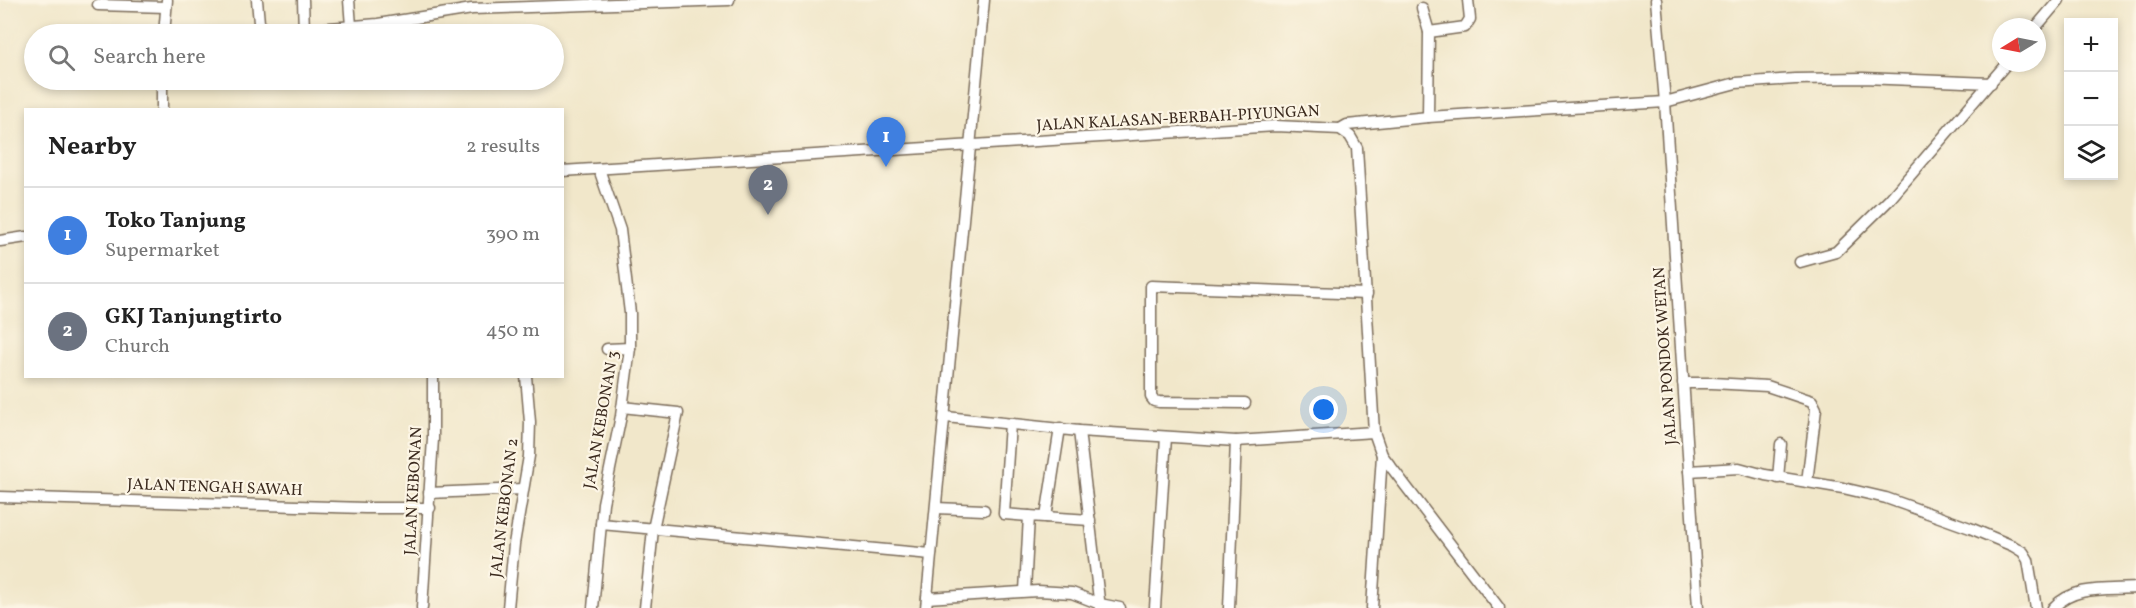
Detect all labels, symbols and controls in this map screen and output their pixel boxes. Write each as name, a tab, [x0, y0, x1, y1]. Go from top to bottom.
north arrow	[1992, 18, 2046, 72]
map controls	[2064, 18, 2118, 180]
button: +	[2064, 18, 2118, 72]
search box	[24, 24, 564, 90]
icon: search	[45, 41, 78, 74]
text: Search here	[93, 42, 206, 73]
button: −	[2064, 72, 2118, 126]
street label: JALAN KALASAN-BERBAH-PIYUNGAN	[1036, 101, 1320, 137]
pin: 1	[866, 118, 906, 167]
button: layers	[2064, 126, 2118, 180]
text: Nearby	[48, 129, 137, 165]
text: 2 results	[466, 133, 540, 161]
pin: 2	[748, 166, 788, 215]
text: Toko Tanjung	[105, 206, 246, 237]
text: 1	[63, 221, 72, 249]
text: 390 m	[486, 221, 540, 249]
text: Supermarket	[105, 237, 220, 265]
street label: JALAN PONDOK WETAN	[1649, 266, 1683, 446]
text: GKJ Tanjungtirto	[105, 302, 282, 333]
text: 2	[62, 317, 73, 345]
text: 450 m	[486, 317, 540, 345]
text: Church	[105, 333, 170, 361]
street label: JALAN KEBONAN 3	[579, 349, 625, 491]
your location	[1309, 395, 1338, 424]
street label: JALAN KEBONAN	[400, 426, 428, 556]
street label: JALAN KEBONAN 2	[486, 437, 524, 579]
street label: JALAN TENGAH SAWAH	[127, 474, 303, 502]

